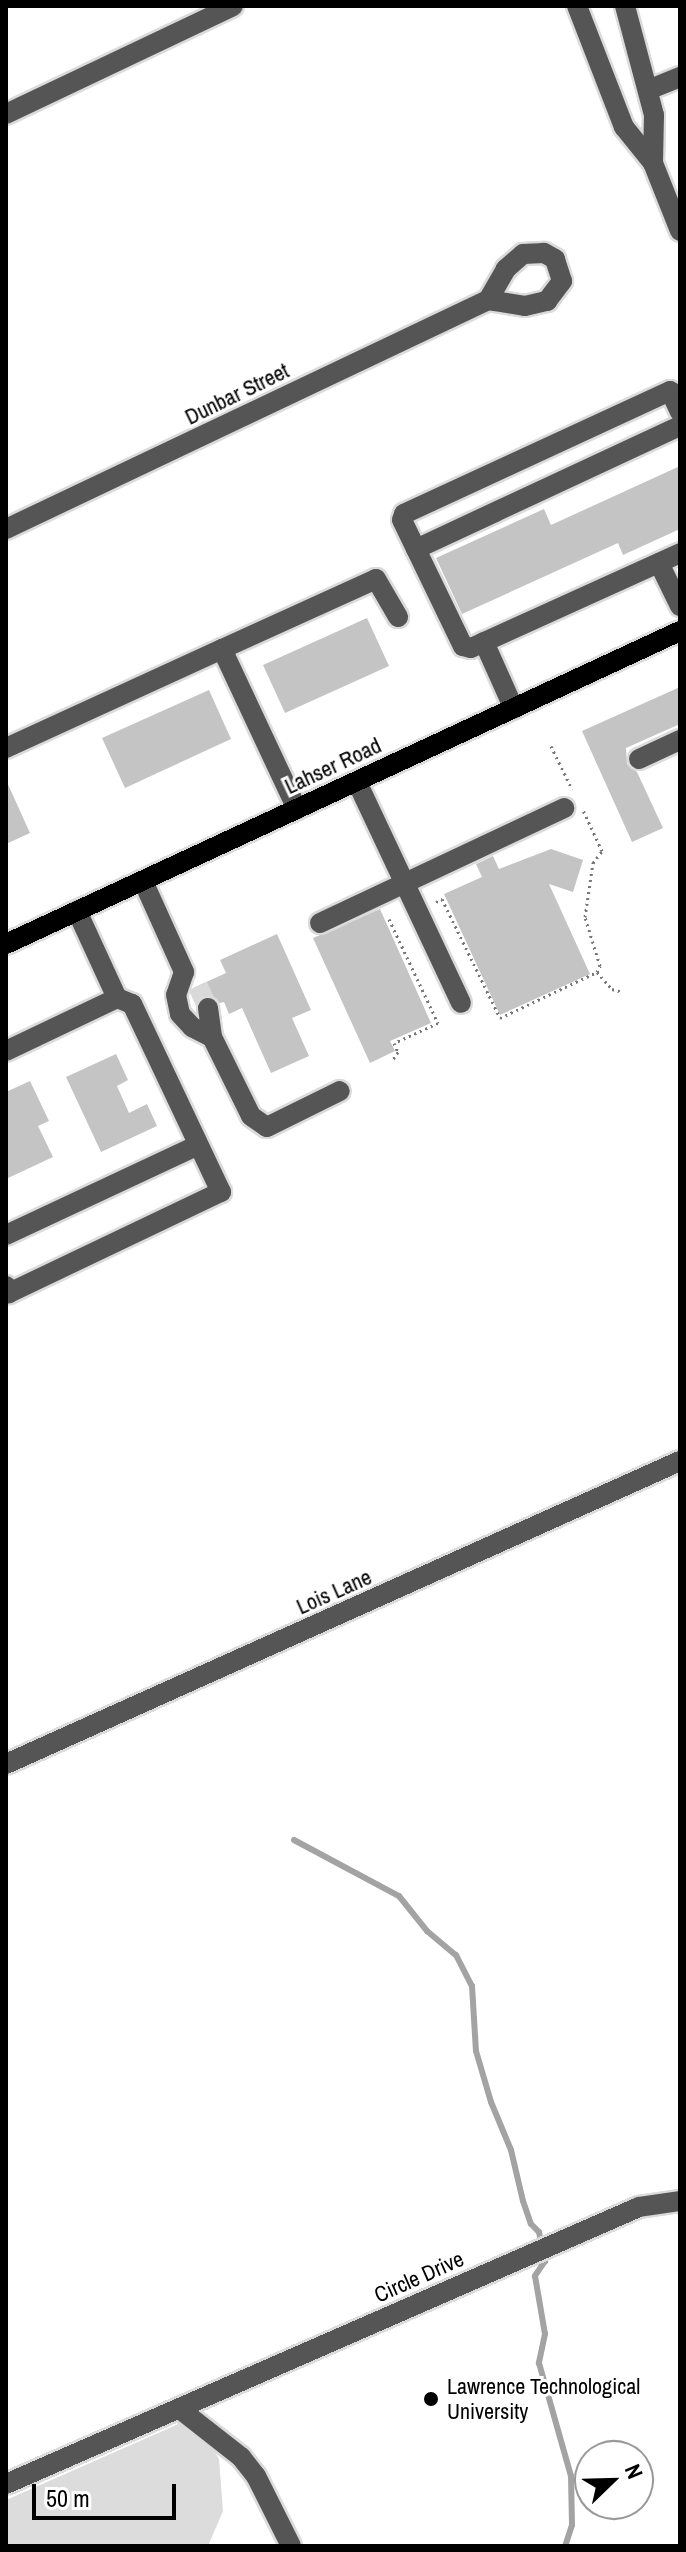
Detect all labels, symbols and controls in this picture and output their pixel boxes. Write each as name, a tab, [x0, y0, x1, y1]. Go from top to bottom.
street label: Dunbar Street	[181, 358, 293, 430]
street label: Lahser Road	[281, 732, 385, 800]
street label: Lois Lane	[292, 1564, 376, 1620]
street label: Circle Drive	[370, 2246, 468, 2308]
place label: Lawrence Technological University	[447, 2373, 641, 2424]
marker: Lawrence Technological University	[422, 2390, 440, 2408]
north arrow	[574, 2440, 654, 2520]
text: N	[618, 2460, 651, 2483]
scale bar	[36, 2468, 180, 2518]
text: 50 m	[46, 2482, 90, 2514]

